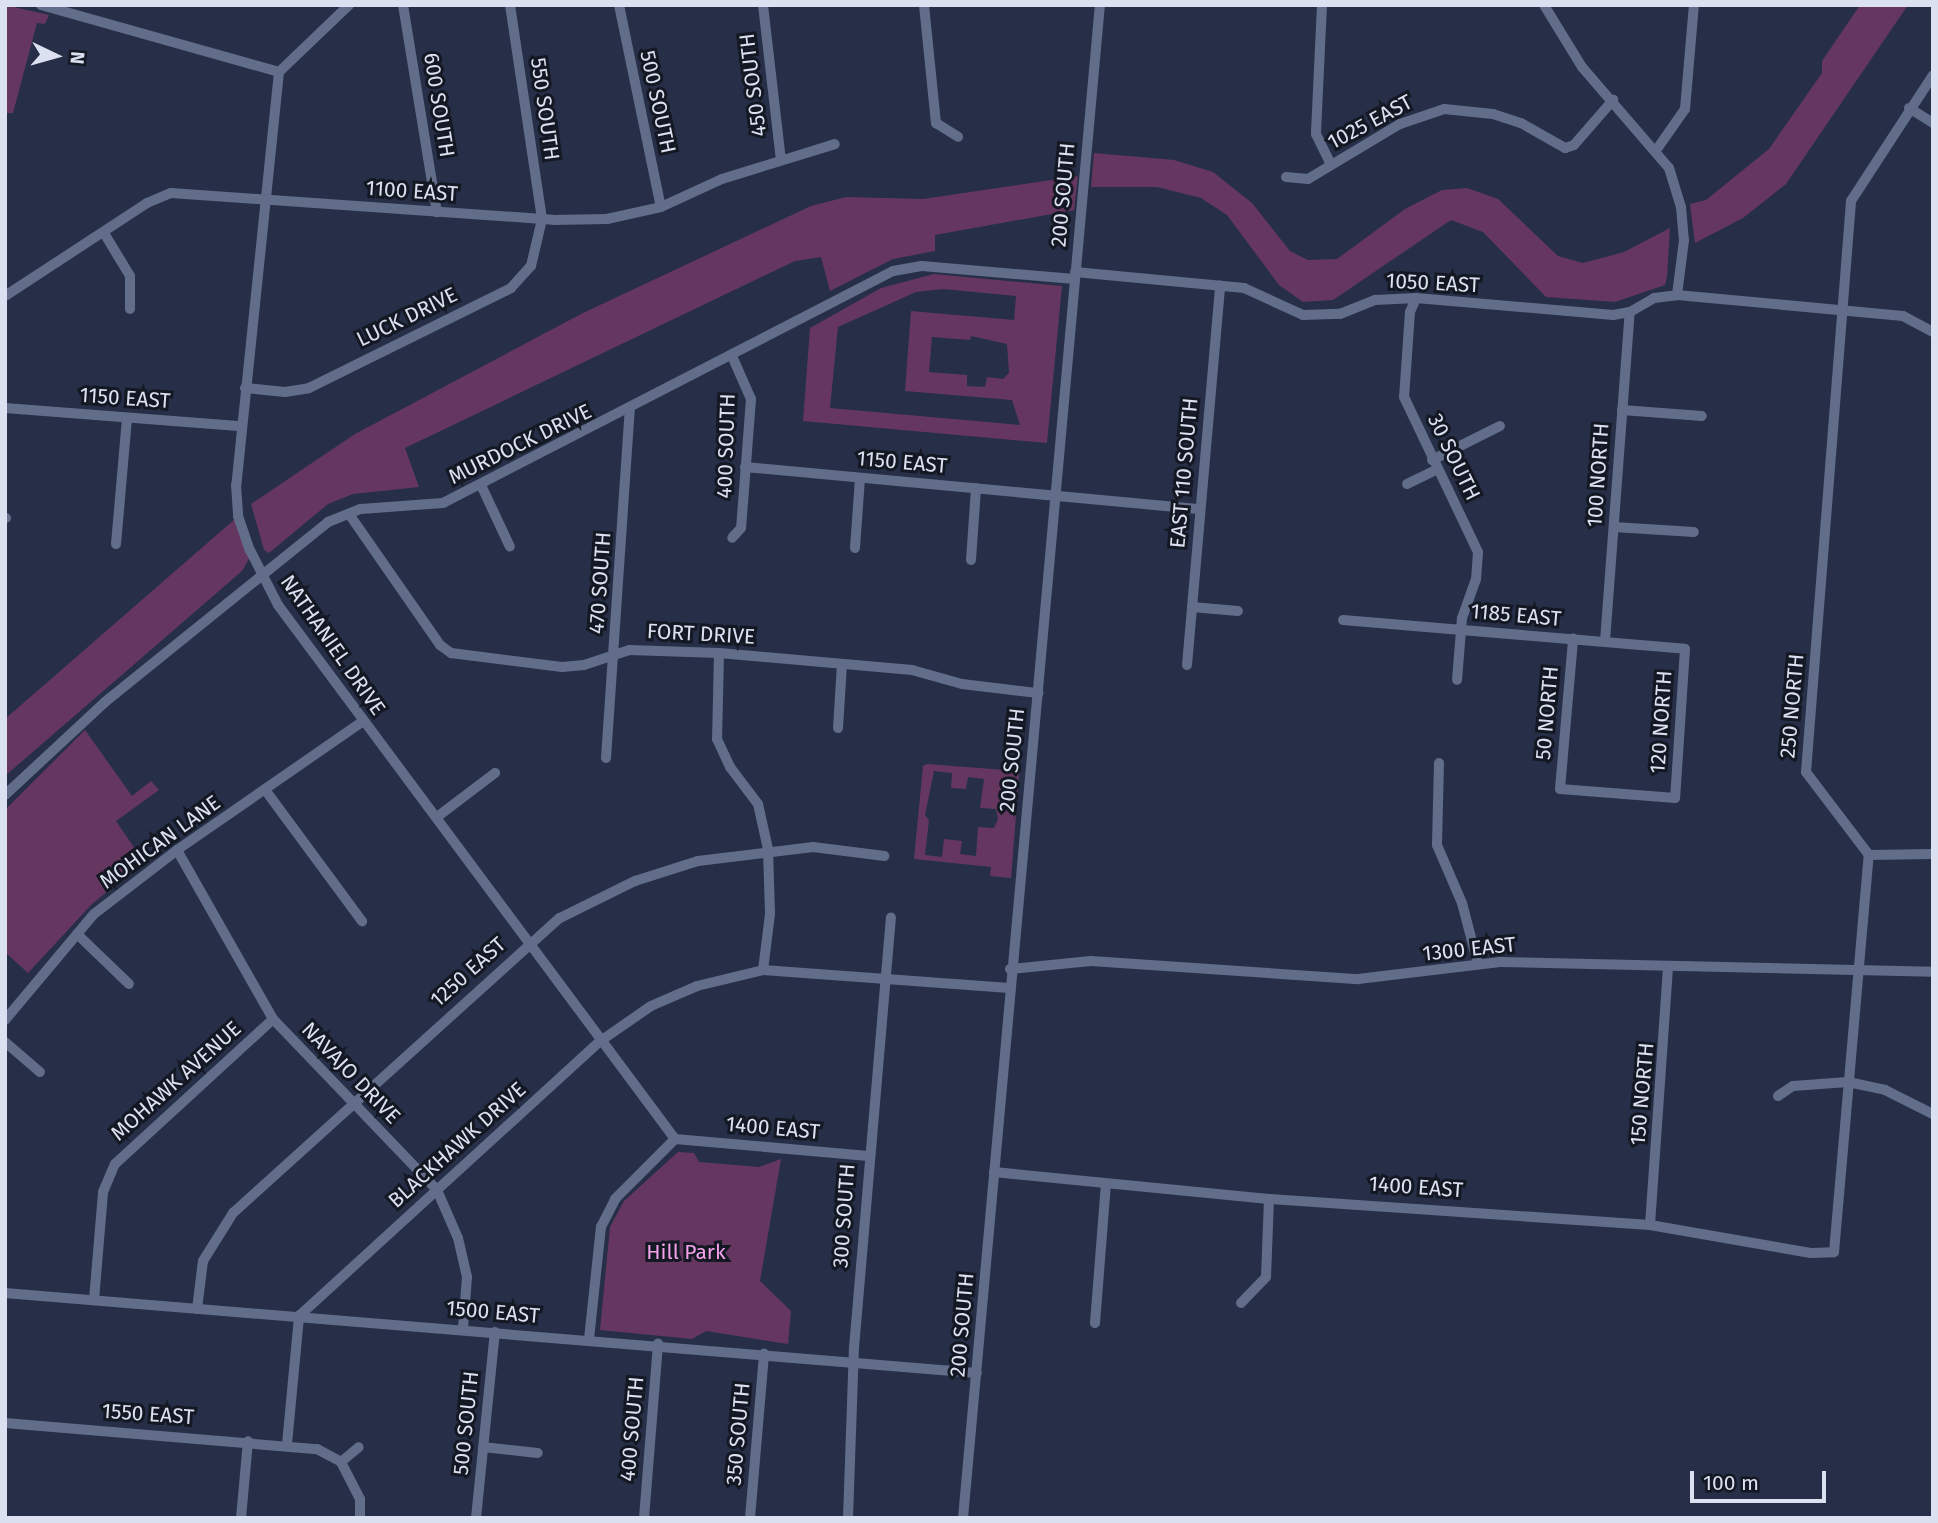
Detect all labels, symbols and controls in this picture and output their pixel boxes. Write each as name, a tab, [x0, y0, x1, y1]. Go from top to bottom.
north arrow	[21, 21, 91, 91]
street label: 450 SOUTH	[734, 32, 772, 138]
street label: 500 SOUTH	[635, 48, 681, 156]
text: N	[65, 51, 89, 65]
street label: 600 SOUTH	[418, 51, 460, 159]
street label: 550 SOUTH	[525, 56, 565, 162]
street label: 1025 EAST	[1323, 89, 1417, 155]
street label: 200 SOUTH	[1046, 142, 1080, 248]
street label: 1100 EAST	[365, 175, 459, 207]
street label: 1050 EAST	[1386, 268, 1480, 298]
street label: LUCK DRIVE	[353, 282, 461, 352]
street label: 1150 EAST	[79, 382, 171, 414]
street label: 400 SOUTH	[712, 393, 740, 499]
street label: EAST 110 SOUTH	[1165, 397, 1203, 549]
street label: MURDOCK DRIVE	[444, 398, 596, 490]
street label: 30 SOUTH	[1422, 410, 1486, 504]
street label: 100 NORTH	[1582, 422, 1614, 528]
street label: 1150 EAST	[856, 445, 948, 479]
street label: 470 SOUTH	[584, 531, 616, 635]
street label: NATHANIEL DRIVE	[275, 570, 391, 720]
street label: 1185 EAST	[1470, 598, 1562, 632]
street label: FORT DRIVE	[646, 619, 756, 649]
street label: 250 NORTH	[1775, 653, 1809, 759]
street label: 50 NORTH	[1530, 665, 1564, 761]
street label: 120 NORTH	[1645, 670, 1677, 774]
street label: 200 SOUTH	[994, 707, 1030, 813]
street label: MOHICAN LANE	[95, 790, 225, 894]
street label: 1250 EAST	[425, 932, 511, 1012]
street label: 1300 EAST	[1421, 932, 1517, 966]
street label: MOHAWK AVENUE	[106, 1016, 246, 1146]
street label: NAVAJO DRIVE	[296, 1017, 406, 1129]
street label: 150 NORTH	[1625, 1042, 1659, 1146]
street label: BLACKHAWK DRIVE	[383, 1077, 531, 1213]
street label: 1400 EAST	[725, 1111, 821, 1145]
street label: 300 SOUTH	[828, 1163, 860, 1269]
street label: 1400 EAST	[1368, 1171, 1464, 1203]
park label: Hill Park	[646, 1239, 726, 1265]
street label: 200 SOUTH	[945, 1272, 979, 1378]
street label: 1500 EAST	[445, 1295, 541, 1329]
street label: 500 SOUTH	[448, 1370, 484, 1476]
street label: 400 SOUTH	[615, 1376, 649, 1482]
street label: 350 SOUTH	[721, 1381, 755, 1487]
street label: 1550 EAST	[101, 1398, 195, 1430]
scale bar	[1693, 1456, 1829, 1500]
text: 100 m	[1703, 1470, 1759, 1496]

